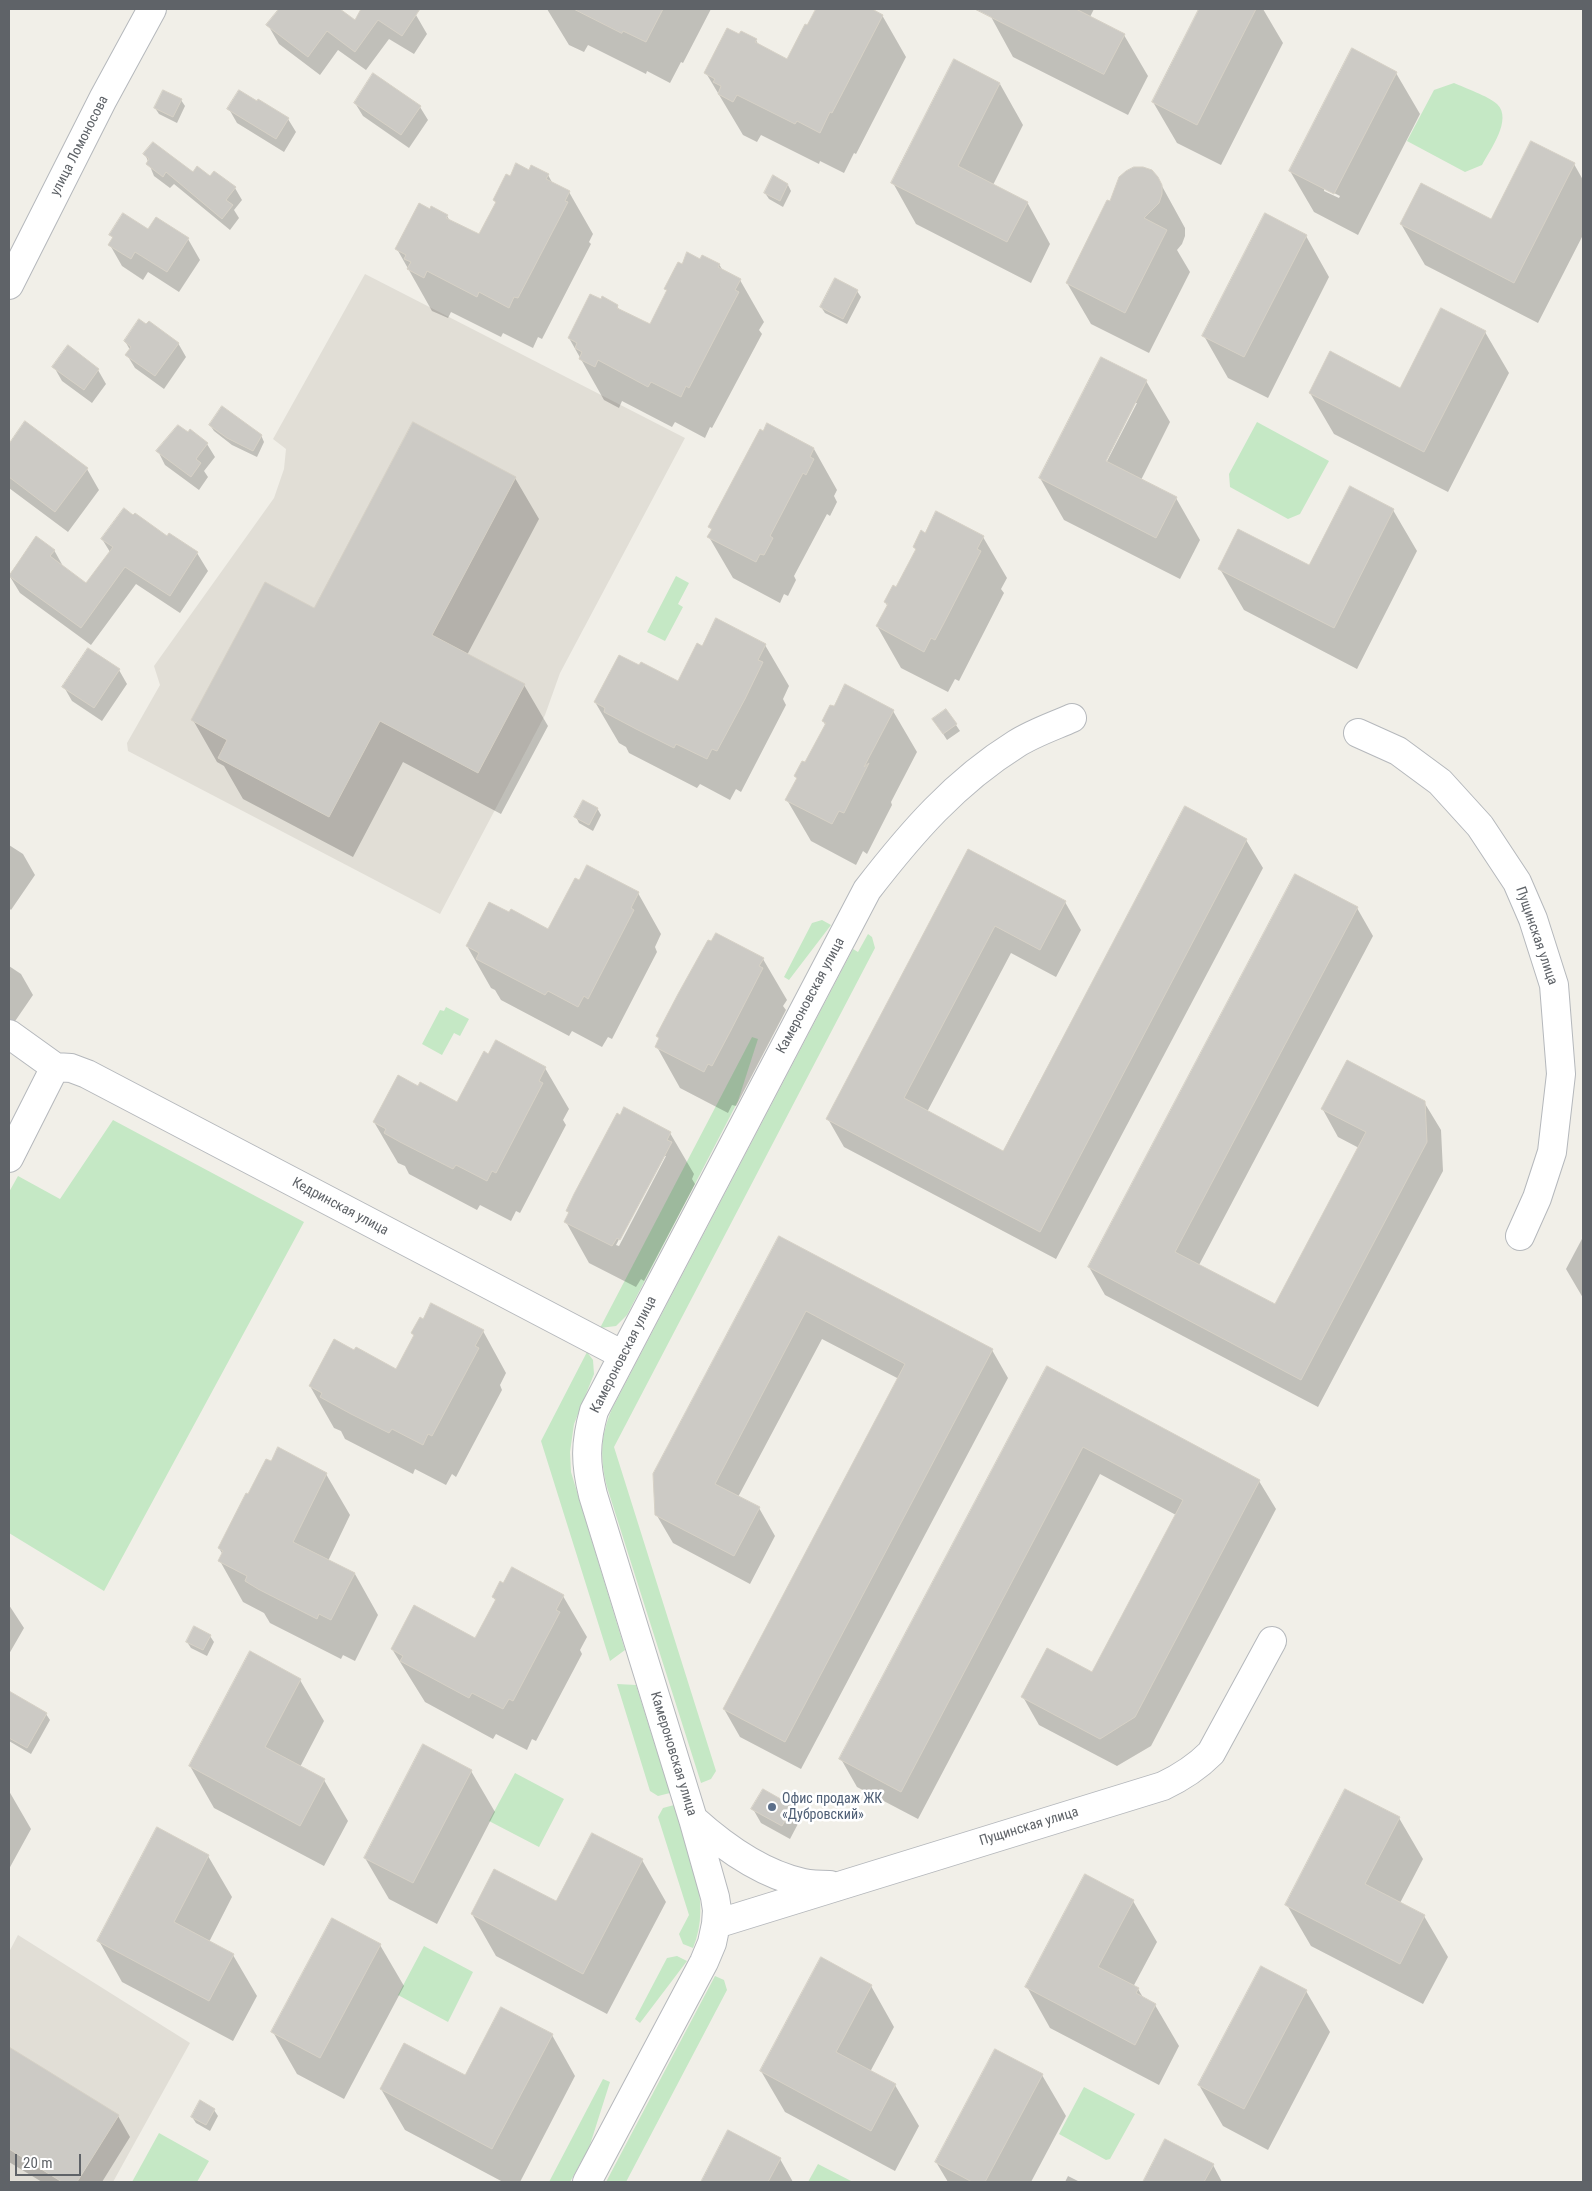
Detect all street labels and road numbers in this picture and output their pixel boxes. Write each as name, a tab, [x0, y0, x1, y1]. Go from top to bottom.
street label: улица Ломоносова	[48, 93, 112, 199]
street label: Пущинская улица	[1511, 885, 1561, 987]
street label: Камероновская улица	[773, 935, 849, 1057]
street label: Кедринская улица	[289, 1175, 391, 1239]
street label: Камероновская улица	[587, 1294, 661, 1416]
street label: Камероновская улица	[646, 1690, 700, 1818]
street label: Пущинская улица	[977, 1804, 1081, 1850]

